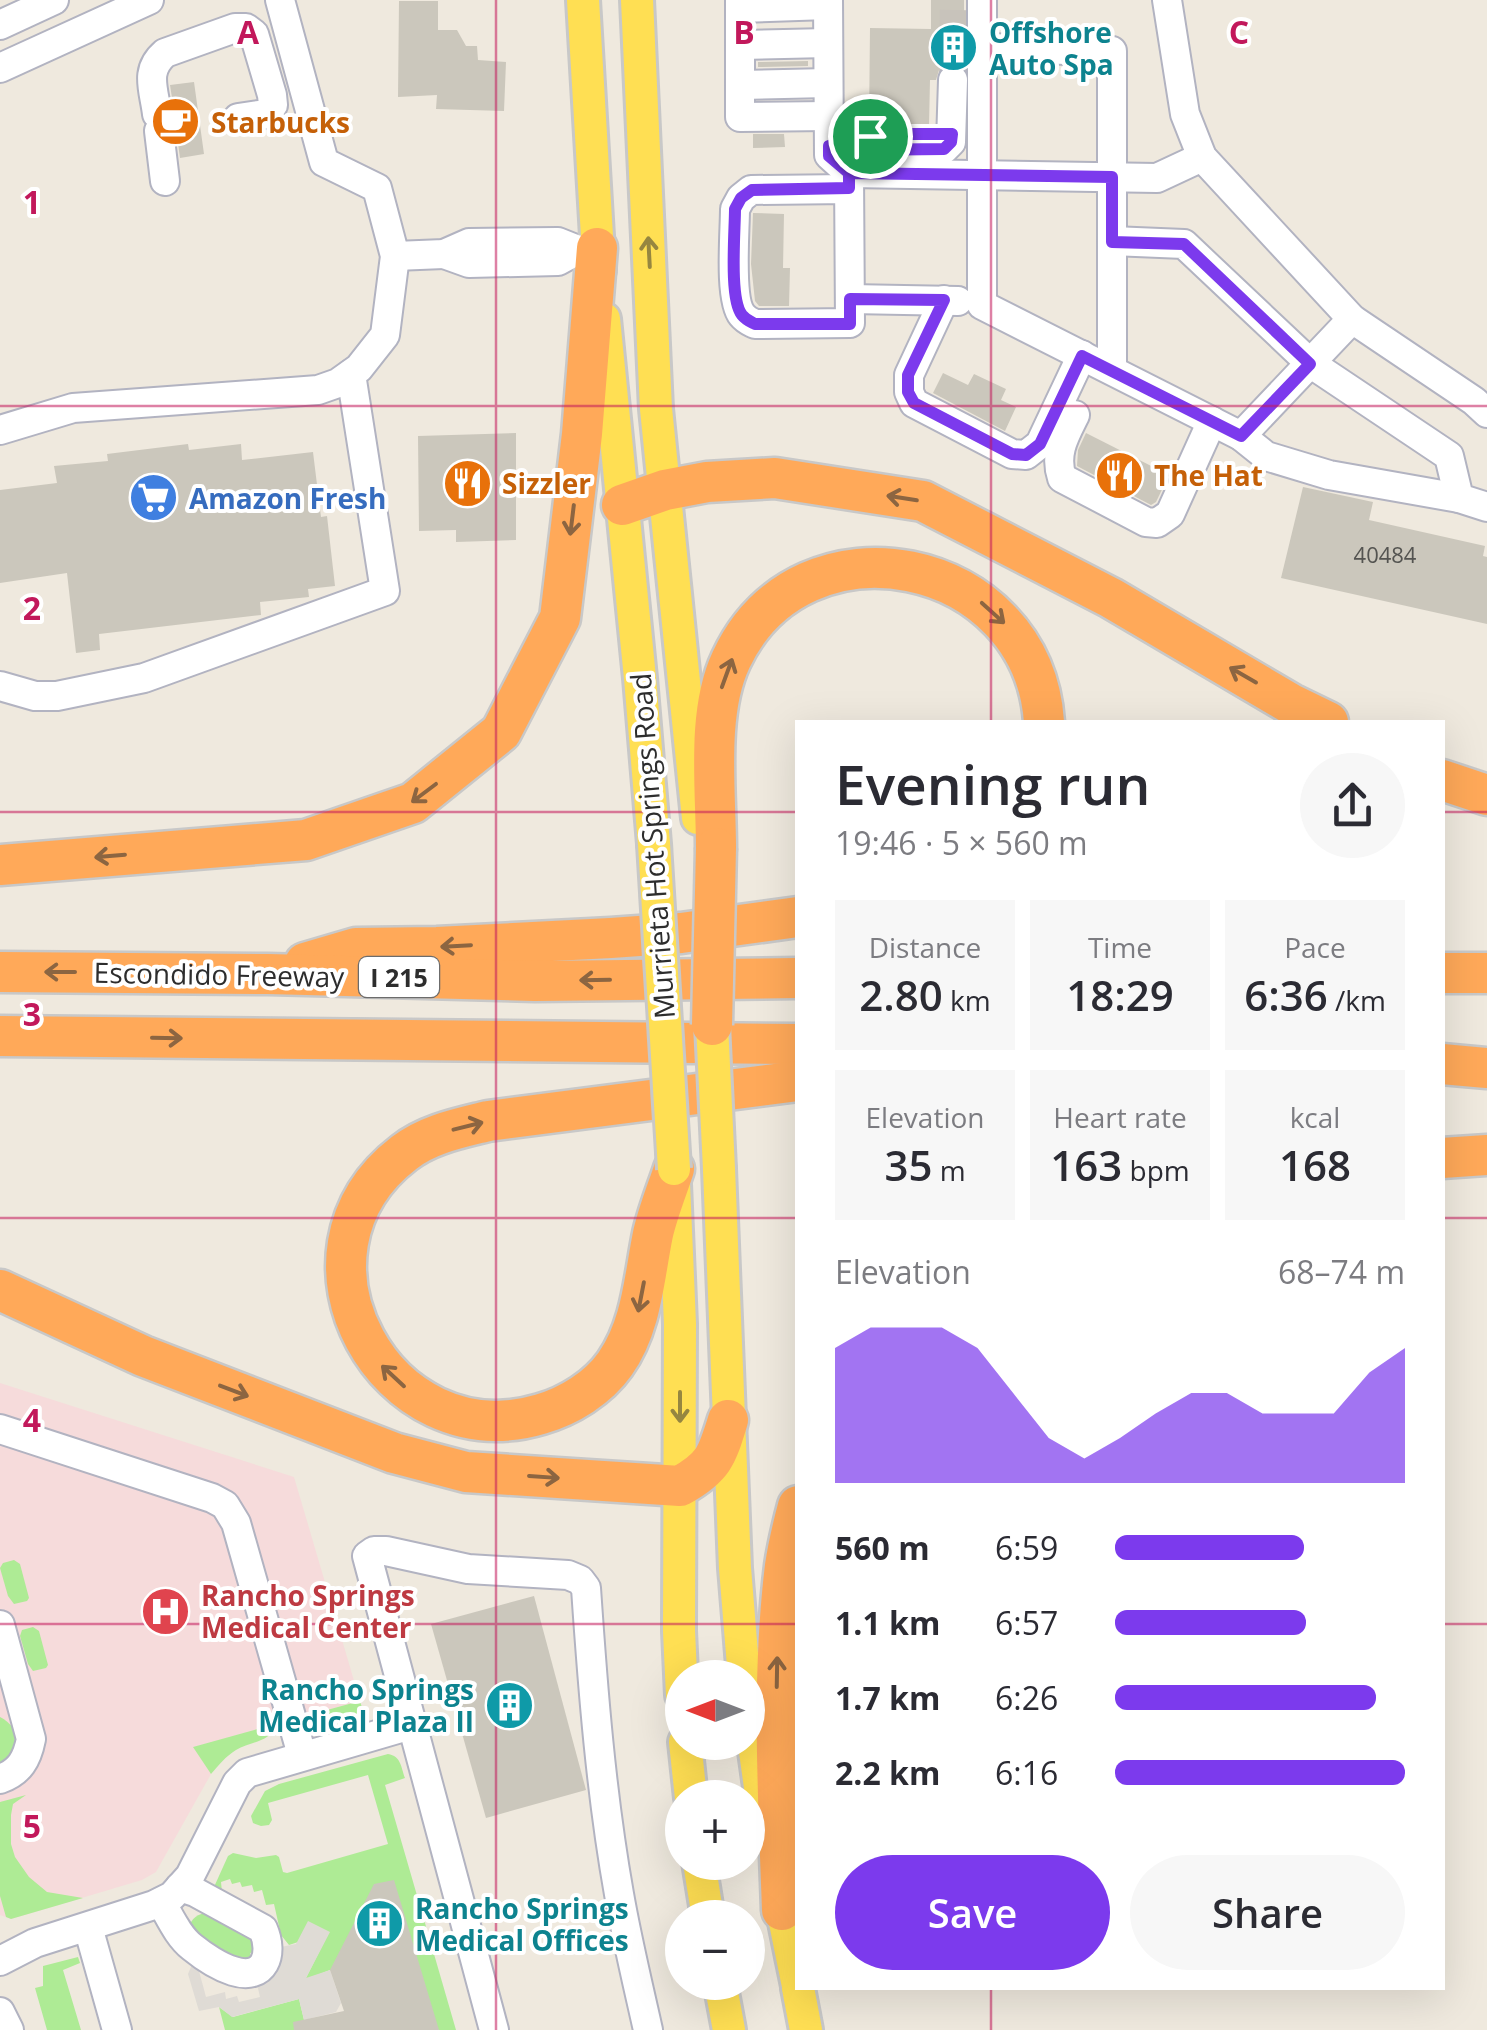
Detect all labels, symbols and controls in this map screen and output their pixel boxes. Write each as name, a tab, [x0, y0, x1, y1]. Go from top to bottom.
text: A	[237, 10, 260, 53]
text: B	[733, 10, 755, 53]
text: C	[1229, 10, 1249, 53]
place label: Offshore Auto Spa	[989, 13, 1114, 83]
building icon: Offshore Auto Spa	[928, 22, 980, 74]
pin	[828, 94, 913, 179]
cafe icon: Starbucks	[150, 96, 202, 148]
place label: Starbucks	[211, 103, 350, 141]
icon: arrive	[843, 109, 898, 164]
text: 1	[23, 180, 41, 223]
one-way arrow	[639, 237, 658, 269]
restaurant icon: The Hat	[1093, 449, 1145, 501]
place label: The Hat	[1154, 456, 1263, 494]
restaurant icon: Sizzler	[441, 457, 493, 509]
place label: Sizzler	[502, 464, 591, 502]
supermarket icon: Amazon Fresh	[128, 472, 180, 524]
place label: Amazon Fresh	[189, 479, 386, 517]
one-way arrow	[886, 488, 919, 506]
one-way arrow	[562, 503, 581, 535]
house number: 40484	[1354, 539, 1417, 569]
text: 2	[23, 586, 41, 629]
one-way arrow	[980, 601, 1005, 624]
one-way arrow	[719, 658, 737, 690]
one-way arrow	[1229, 665, 1258, 685]
street label: Murrieta Hot Springs Road	[621, 672, 683, 1020]
text: Evening run	[835, 746, 1150, 821]
button: share	[1300, 753, 1405, 858]
one-way arrow	[412, 781, 438, 803]
text: 19:46 · 5 × 560 m	[835, 821, 1088, 864]
one-way arrow	[94, 846, 126, 865]
text: Distance	[869, 928, 981, 966]
text: Time	[1088, 928, 1152, 966]
text: Pace	[1284, 928, 1346, 966]
one-way arrow	[441, 937, 473, 956]
street label: Escondido Freeway	[93, 953, 345, 995]
road number: I 215	[359, 957, 439, 997]
one-way arrow	[45, 962, 78, 982]
text: 2.80	[859, 966, 943, 1023]
text: 18:29	[1066, 966, 1174, 1023]
text: 6:36	[1244, 966, 1328, 1023]
one-way arrow	[580, 970, 612, 990]
text: km	[943, 981, 991, 1019]
text: /km	[1328, 981, 1386, 1019]
text: 3	[23, 992, 41, 1035]
one-way arrow	[151, 1028, 183, 1047]
text: Elevation	[866, 1098, 984, 1136]
text: Heart rate	[1053, 1098, 1187, 1136]
text: kcal	[1290, 1098, 1340, 1136]
one-way arrow	[451, 1116, 483, 1134]
text: 35	[884, 1136, 932, 1193]
text: 163	[1050, 1136, 1122, 1193]
text: 168	[1279, 1136, 1351, 1193]
text: m	[932, 1151, 966, 1189]
text: bpm	[1122, 1151, 1190, 1189]
text: Elevation	[835, 1250, 971, 1293]
text: 68–74 m	[1278, 1250, 1405, 1293]
one-way arrow	[631, 1280, 650, 1312]
one-way arrow	[381, 1365, 406, 1388]
one-way arrow	[217, 1383, 248, 1401]
one-way arrow	[670, 1390, 690, 1422]
text: 4	[23, 1398, 41, 1441]
one-way arrow	[528, 1468, 560, 1487]
text: 560 m	[835, 1526, 930, 1569]
text: 6:59	[995, 1526, 1058, 1569]
place label: Rancho Springs Medical Center	[201, 1576, 415, 1646]
hospital icon: Rancho Springs Medical Center	[140, 1585, 192, 1637]
text: 1.1 km	[835, 1601, 940, 1644]
text: 6:57	[995, 1601, 1058, 1644]
one-way arrow	[768, 1657, 787, 1689]
north arrow	[665, 1660, 765, 1760]
map controls	[665, 1660, 765, 2000]
place label: Rancho Springs Medical Plaza II	[258, 1670, 474, 1740]
text: 1.7 km	[835, 1676, 940, 1719]
text: 6:26	[995, 1676, 1058, 1719]
building icon: Rancho Springs Medical Plaza II	[483, 1679, 535, 1731]
text: 2.2 km	[835, 1751, 940, 1794]
text: 6:16	[995, 1751, 1058, 1794]
button: +	[665, 1780, 765, 1880]
text: 5	[23, 1804, 41, 1847]
button: Save	[835, 1855, 1110, 1970]
button: Share	[1130, 1855, 1405, 1970]
place label: Rancho Springs Medical Offices	[415, 1889, 629, 1959]
building icon: Rancho Springs Medical Offices	[354, 1898, 406, 1950]
button: −	[665, 1900, 765, 2000]

